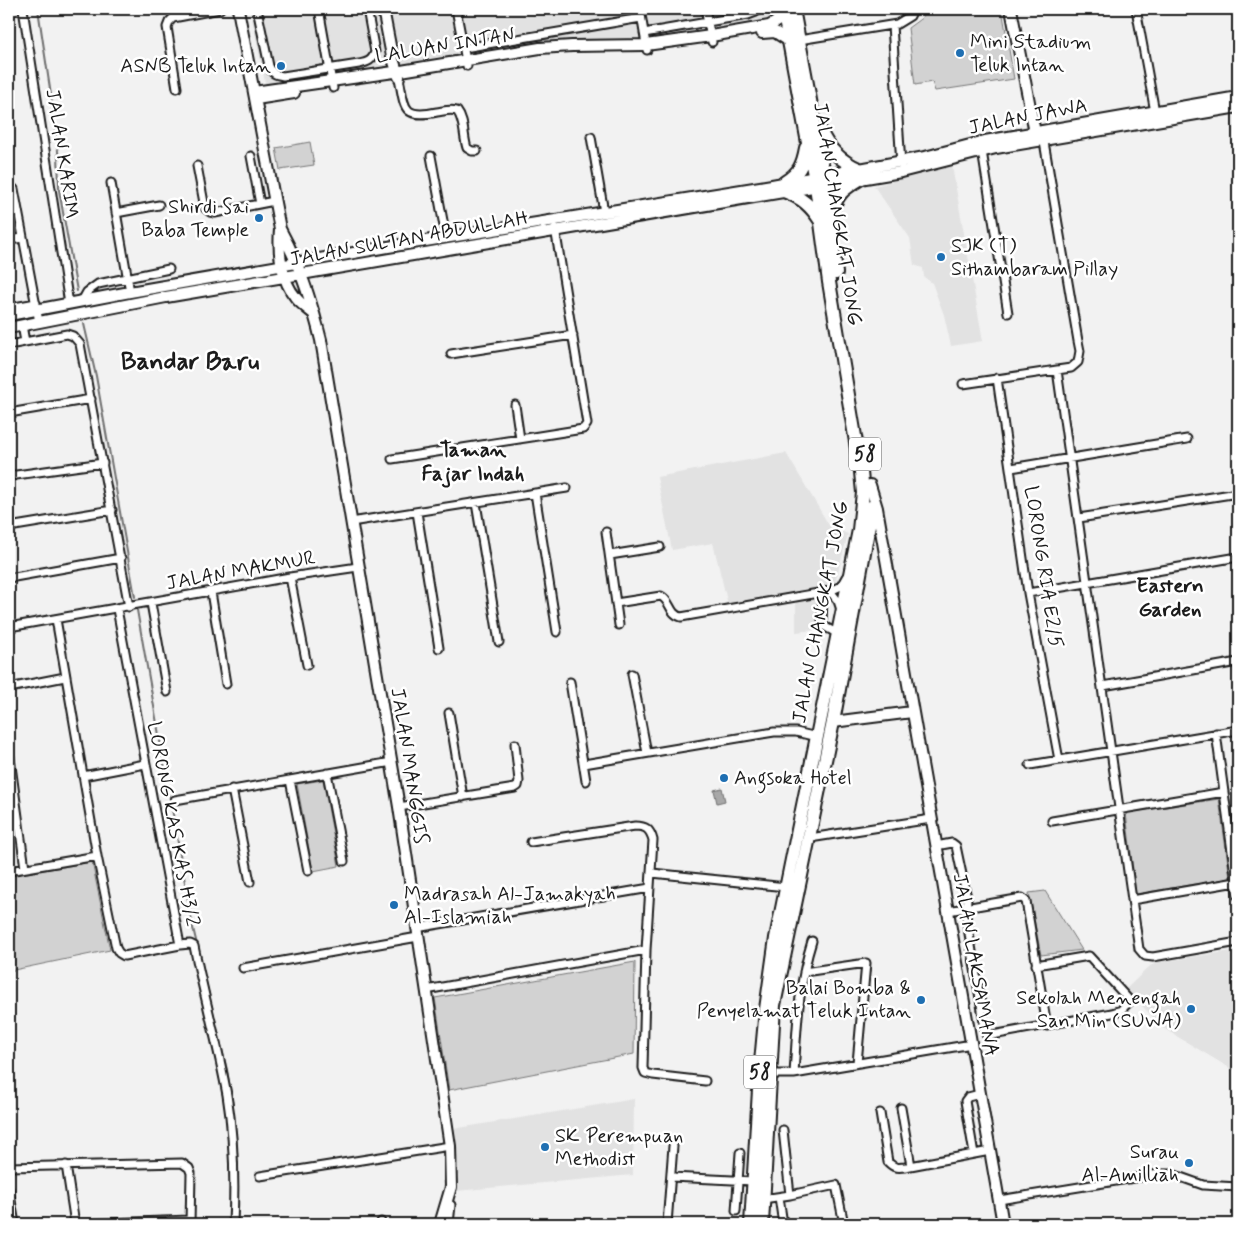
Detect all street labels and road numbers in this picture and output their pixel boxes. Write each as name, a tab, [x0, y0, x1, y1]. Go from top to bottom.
street label: LALUAN INTAN	[373, 22, 517, 70]
street label: JALAN KARIM	[38, 87, 86, 221]
street label: JALAN JAWA	[966, 92, 1090, 142]
street label: JALAN CHANGKAT JONG	[806, 100, 868, 328]
street label: JALAN SULTAN ABDULLAH	[288, 205, 530, 273]
road number: 58	[849, 438, 881, 470]
street label: LORONG RIA E2/5	[1017, 484, 1069, 650]
street label: JALAN CHANGKAT JONG	[786, 499, 856, 725]
street label: JALAN MAKMUR	[164, 545, 318, 597]
street label: JALAN MANGGIS	[383, 686, 435, 846]
street label: LORONG KAS KAS H3/2	[140, 719, 206, 929]
street label: JALAN LAKSAMANA	[946, 871, 1004, 1059]
road number: 58	[744, 1056, 776, 1088]

